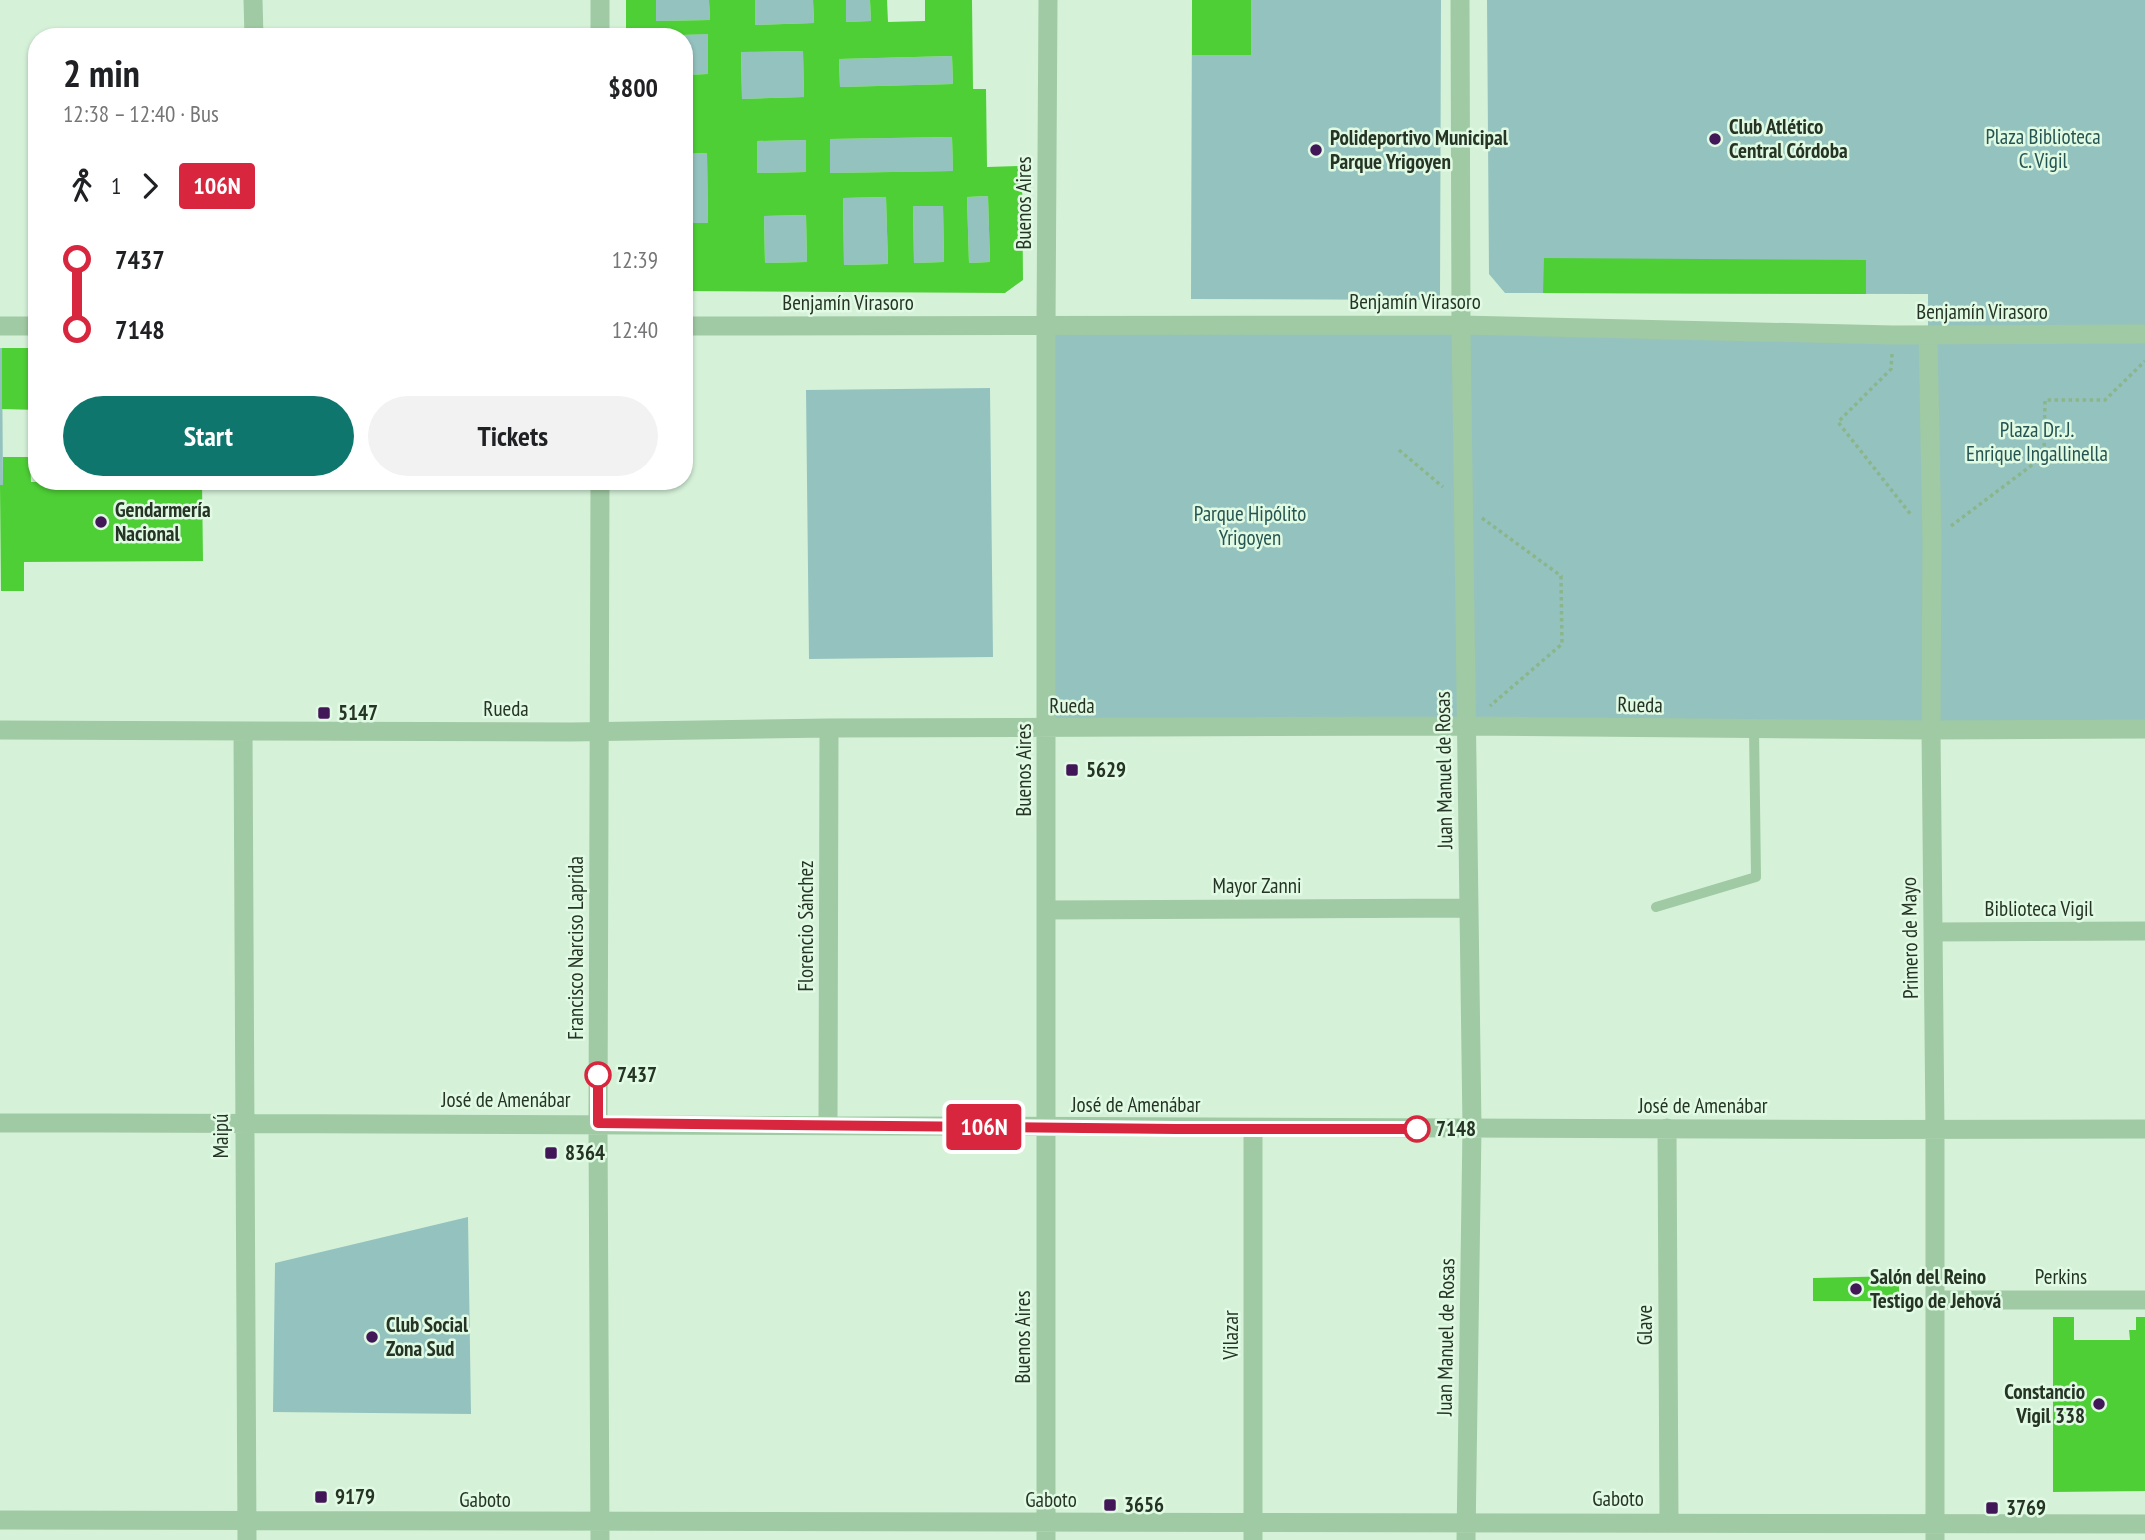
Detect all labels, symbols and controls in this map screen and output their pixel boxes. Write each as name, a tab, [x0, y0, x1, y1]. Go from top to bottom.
text: 2 min	[63, 48, 140, 97]
text: $800	[608, 71, 658, 104]
text: 12:38 – 12:40 · Bus	[63, 99, 219, 128]
place label: Club Atlético Central Córdoba	[1729, 113, 1848, 164]
park label: Plaza Biblioteca C. Vigil	[1985, 123, 2101, 174]
place label: Polideportivo Municipal Parque Yrigoyen	[1330, 124, 1509, 175]
marker: Club Atlético Central Córdoba	[1707, 131, 1723, 147]
marker: Polideportivo Municipal Parque Yrigoyen	[1308, 142, 1324, 158]
street label: Buenos Aires	[1010, 157, 1037, 249]
icon: walk	[63, 167, 101, 205]
icon: forward	[131, 167, 169, 205]
text: 106N	[193, 170, 241, 201]
text: 1	[111, 171, 121, 200]
text: 7437	[115, 243, 165, 276]
text: 12:39	[612, 245, 658, 274]
street label: Benjamín Virasoro	[1349, 288, 1481, 315]
street label: Benjamín Virasoro	[782, 289, 914, 316]
street label: Benjamín Virasoro	[1916, 298, 2048, 325]
text: 7148	[115, 313, 165, 346]
text: 12:40	[612, 315, 658, 344]
button: Start	[63, 396, 354, 476]
button: Tickets	[368, 396, 658, 476]
park label: Plaza Dr. J. Enrique Ingallinella	[1966, 416, 2108, 467]
place label: Gendarmería Nacional	[115, 496, 211, 547]
park label: Parque Hipólito Yrigoyen	[1194, 500, 1306, 551]
marker: Gendarmería Nacional	[93, 514, 109, 530]
street label: Juan Manuel de Rosas	[1429, 691, 1458, 850]
street label: Rueda	[1617, 691, 1663, 718]
street label: Rueda	[1049, 692, 1095, 719]
street label: Rueda	[483, 695, 529, 722]
place label: 5147	[338, 699, 378, 726]
marker: 5147	[316, 705, 332, 721]
street label: Buenos Aires	[1010, 724, 1037, 816]
place label: 5629	[1086, 756, 1126, 783]
marker: 5629	[1064, 762, 1080, 778]
street label: Francisco Narciso Laprida	[562, 856, 589, 1040]
street label: Florencio Sánchez	[792, 860, 819, 992]
street label: Mayor Zanni	[1213, 872, 1301, 899]
street label: Primero de Mayo	[1895, 877, 1924, 999]
street label: Biblioteca Vigil	[1985, 895, 2094, 922]
place label: 7437	[617, 1061, 657, 1088]
marker: 7437	[585, 1062, 611, 1088]
street label: José de Amenábar	[440, 1086, 571, 1113]
street label: José de Amenábar	[1070, 1091, 1201, 1118]
street label: José de Amenábar	[1637, 1092, 1768, 1119]
line badge: 106N	[935, 1104, 1033, 1150]
text: 106N	[960, 1111, 1008, 1142]
street label: Maipú	[207, 1114, 234, 1158]
place label: 7148	[1436, 1115, 1476, 1142]
marker: 7148	[1404, 1116, 1430, 1142]
place label: 8364	[565, 1139, 605, 1166]
marker: 8364	[543, 1145, 559, 1161]
street label: Juan Manuel de Rosas	[1431, 1258, 1460, 1417]
place label: Salón del Reino Testigo de Jehová	[1870, 1263, 2002, 1314]
street label: Perkins	[2035, 1263, 2087, 1290]
marker: Salón del Reino Testigo de Jehová	[1848, 1281, 1864, 1297]
street label: Buenos Aires	[1009, 1291, 1036, 1383]
street label: Glave	[1631, 1305, 1658, 1345]
street label: Vilazar	[1217, 1310, 1244, 1361]
place label: Club Social Zona Sud	[386, 1311, 469, 1362]
marker: Club Social Zona Sud	[364, 1329, 380, 1345]
place label: Constancio Vigil 338	[2004, 1378, 2085, 1429]
marker: Constancio Vigil 338	[2091, 1396, 2107, 1412]
place label: 9179	[335, 1483, 375, 1510]
street label: Gaboto	[1592, 1485, 1644, 1512]
street label: Gaboto	[459, 1486, 511, 1513]
street label: Gaboto	[1025, 1486, 1077, 1513]
marker: 9179	[313, 1489, 329, 1505]
place label: 3656	[1124, 1491, 1164, 1518]
place label: 3769	[2006, 1494, 2046, 1521]
marker: 3656	[1102, 1497, 1118, 1513]
marker: 3769	[1984, 1500, 2000, 1516]

